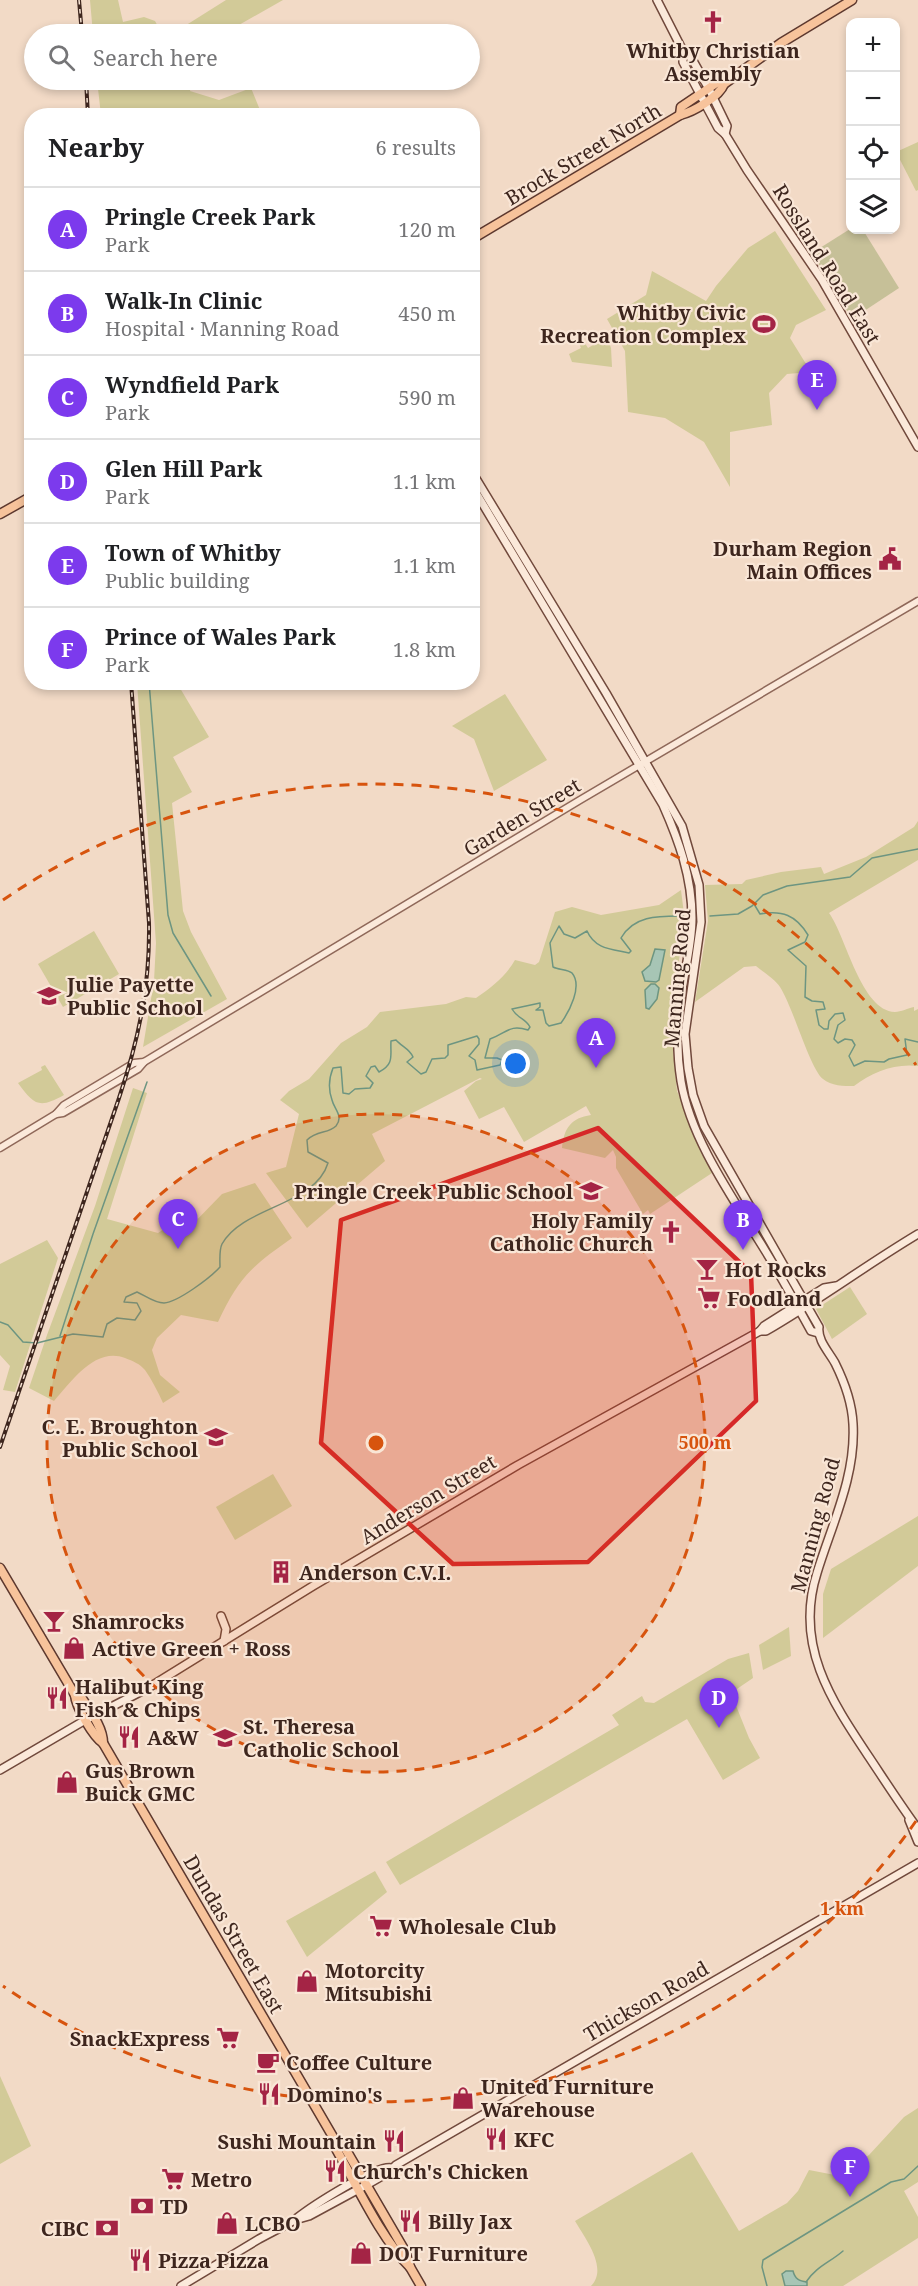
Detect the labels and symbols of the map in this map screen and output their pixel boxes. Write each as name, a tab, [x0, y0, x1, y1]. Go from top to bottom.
church icon: Whitby Christian Assembly	[700, 9, 726, 35]
place label: Whitby Christian Assembly	[626, 37, 800, 87]
street label: Brock Street North	[500, 97, 666, 211]
street label: Rossland Road East	[767, 179, 887, 349]
place label: Whitby Civic Recreation Complex	[540, 299, 746, 349]
sports icon: Whitby Civic Recreation Complex	[751, 311, 777, 337]
pin: E	[798, 360, 836, 410]
place label: Durham Region Main Offices	[713, 535, 872, 585]
public building icon: Durham Region Main Offices	[877, 546, 903, 572]
street label: Garden Street	[459, 771, 585, 863]
street label: Manning Road	[657, 907, 697, 1049]
place label: Julie Payette Public School	[66, 971, 203, 1021]
school or university icon: Julie Payette Public School	[36, 983, 62, 1009]
pin: A	[576, 1018, 616, 1068]
your location	[501, 1049, 530, 1078]
place label: Pringle Creek Public School	[294, 1178, 573, 1205]
school or university icon: Pringle Creek Public School	[578, 1178, 604, 1204]
pin: C	[158, 1200, 198, 1249]
pin: B	[724, 1200, 762, 1250]
place label: Holy Family Catholic Church	[490, 1207, 653, 1257]
church icon: Holy Family Catholic Church	[658, 1219, 684, 1245]
bar icon: Hot Rocks	[694, 1256, 720, 1282]
place label: Hot Rocks	[725, 1256, 826, 1283]
supermarket icon: Foodland	[696, 1285, 722, 1311]
place label: Foodland	[727, 1285, 822, 1312]
place label: C. E. Broughton Public School	[42, 1413, 198, 1463]
school or university icon: C. E. Broughton Public School	[203, 1424, 229, 1450]
text: 500 m	[679, 1430, 732, 1454]
centre of rings	[366, 1433, 386, 1453]
street label: Anderson Street	[355, 1448, 501, 1550]
street label: Manning Road	[784, 1454, 846, 1596]
building icon: Anderson C.V.I.	[268, 1559, 294, 1585]
place label: Anderson C.V.I.	[299, 1559, 451, 1586]
bar icon: Shamrocks	[41, 1608, 67, 1634]
place label: Shamrocks	[72, 1608, 184, 1635]
shop icon: Active Green + Ross	[61, 1635, 87, 1661]
place label: Active Green + Ross	[92, 1635, 291, 1662]
place label: Halibut King Fish & Chips	[75, 1673, 204, 1723]
pin: D	[700, 1678, 738, 1728]
restaurant icon: Halibut King Fish & Chips	[44, 1685, 70, 1711]
place label: St. Theresa Catholic School	[243, 1713, 399, 1763]
restaurant icon: A&W	[116, 1724, 142, 1750]
place label: A&W	[147, 1724, 199, 1751]
school or university icon: St. Theresa Catholic School	[212, 1725, 238, 1751]
place label: Gus Brown Buick GMC	[85, 1757, 195, 1807]
shop icon: Gus Brown Buick GMC	[54, 1769, 80, 1795]
street label: Dundas Street East	[178, 1850, 290, 2018]
text: 1 km	[820, 1896, 864, 1920]
supermarket icon: Wholesale Club	[368, 1913, 394, 1939]
place label: Wholesale Club	[399, 1913, 556, 1940]
street label: Thickson Road	[579, 1954, 713, 2048]
place label: Motorcity Mitsubishi	[325, 1957, 432, 2007]
shop icon: Motorcity Mitsubishi	[294, 1968, 320, 1994]
place label: SnackExpress	[70, 2025, 210, 2052]
supermarket icon: SnackExpress	[215, 2025, 241, 2051]
cafe icon: Coffee Culture	[255, 2049, 281, 2075]
place label: Coffee Culture	[286, 2049, 432, 2076]
place label: United Furniture Warehouse	[481, 2073, 654, 2123]
restaurant icon: Domino's	[256, 2081, 282, 2107]
place label: Domino's	[287, 2081, 382, 2108]
shop icon: United Furniture Warehouse	[450, 2085, 476, 2111]
restaurant icon: KFC	[483, 2126, 509, 2152]
place label: KFC	[514, 2126, 554, 2153]
place label: Sushi Mountain	[217, 2128, 376, 2155]
restaurant icon: Sushi Mountain	[381, 2128, 407, 2154]
pin: F	[830, 2148, 870, 2197]
restaurant icon: Church's Chicken	[322, 2158, 348, 2184]
place label: Church's Chicken	[353, 2158, 529, 2185]
supermarket icon: Metro	[160, 2166, 186, 2192]
place label: Metro	[191, 2166, 252, 2193]
bank icon: TD	[129, 2193, 155, 2219]
place label: TD	[160, 2193, 188, 2220]
restaurant icon: Billy Jax	[397, 2208, 423, 2234]
place label: Billy Jax	[428, 2208, 512, 2235]
shop icon: LCBO	[214, 2210, 240, 2236]
place label: LCBO	[245, 2210, 301, 2237]
place label: CIBC	[41, 2215, 89, 2242]
bank icon: CIBC	[94, 2215, 120, 2241]
shop icon: DOT Furniture	[348, 2240, 374, 2266]
place label: DOT Furniture	[379, 2240, 528, 2267]
restaurant icon: Pizza Pizza	[127, 2247, 153, 2273]
place label: Pizza Pizza	[158, 2247, 269, 2274]

